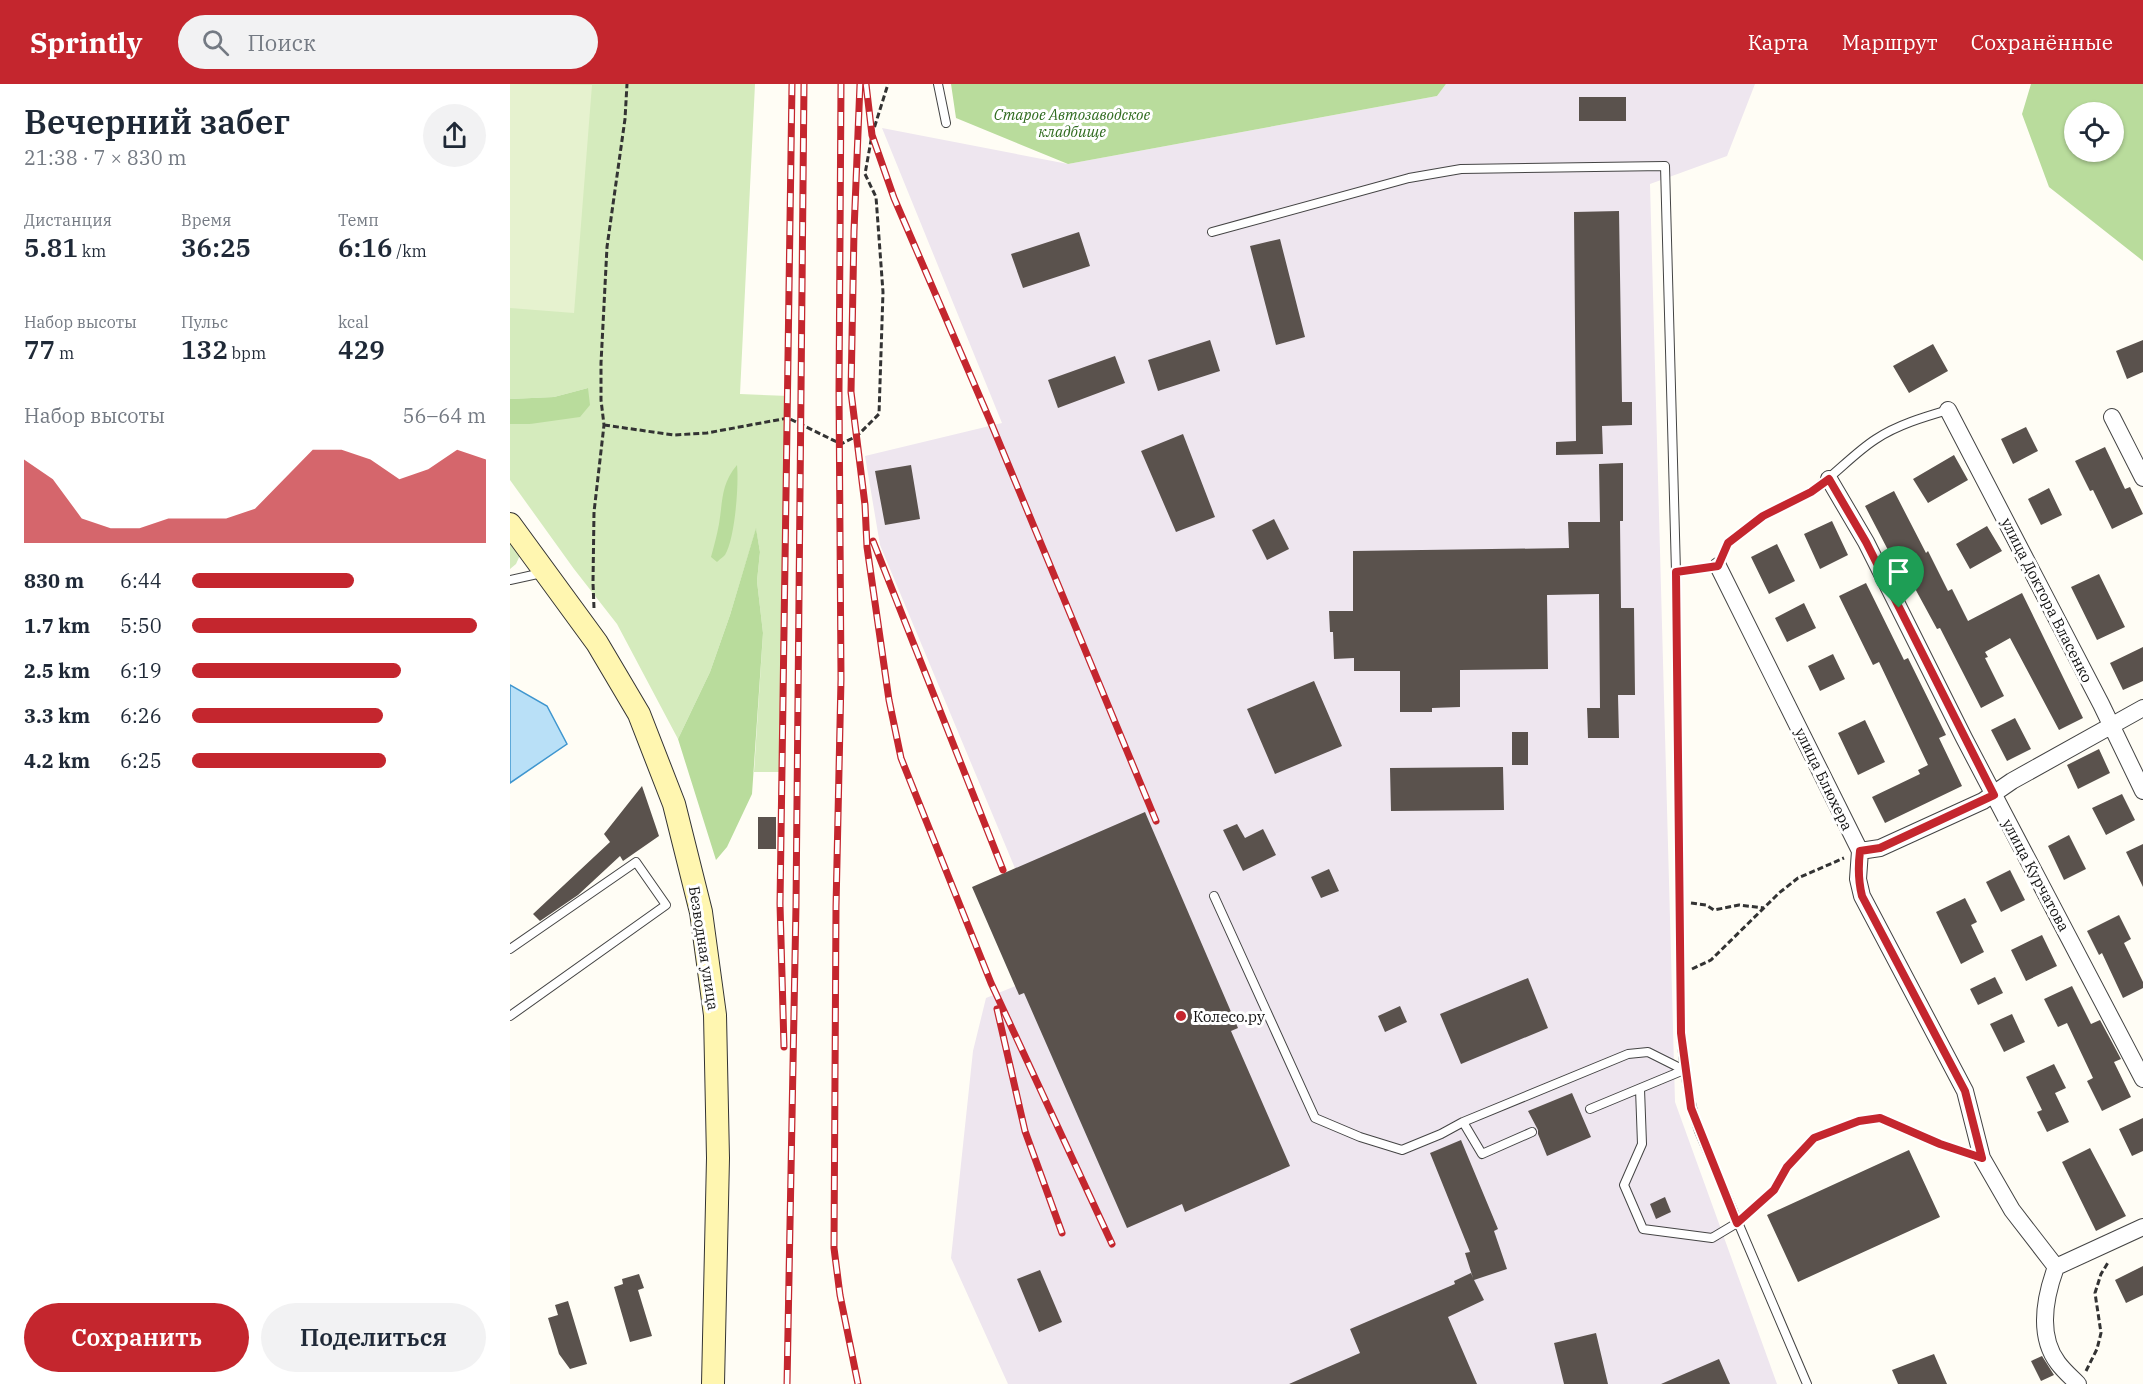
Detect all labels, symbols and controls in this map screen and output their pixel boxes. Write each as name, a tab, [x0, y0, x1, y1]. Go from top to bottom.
search box	[178, 15, 598, 69]
text: Sprintly	[30, 24, 142, 61]
icon: search	[199, 26, 232, 59]
text: Поиск	[247, 28, 316, 57]
text: Карта	[1748, 28, 1809, 56]
text: Маршрут	[1842, 28, 1938, 56]
text: Сохранённые	[1971, 28, 2113, 56]
text: Вечерний забег	[24, 100, 290, 143]
map controls	[2064, 102, 2124, 162]
button: locate	[2064, 102, 2124, 162]
button: share	[423, 104, 486, 167]
park label: Старое Автозаводское кладбище	[994, 105, 1151, 141]
text: 21:38 · 7 × 830 m	[24, 144, 187, 171]
text: Дистанция	[24, 210, 112, 230]
text: Время	[181, 210, 232, 230]
text: Темп	[338, 210, 379, 230]
text: 5.81	[24, 230, 78, 264]
text: 36:25	[181, 230, 251, 264]
text: 6:16	[338, 230, 393, 264]
text: km	[78, 241, 106, 261]
text: /km	[393, 241, 427, 261]
text: Набор высоты	[24, 312, 137, 332]
text: Пульс	[181, 312, 228, 332]
text: kcal	[338, 312, 369, 332]
text: 77	[24, 332, 55, 366]
text: 132	[181, 332, 228, 366]
text: 429	[338, 332, 385, 366]
text: m	[55, 343, 74, 363]
text: bpm	[228, 343, 266, 363]
text: Набор высоты	[24, 402, 165, 429]
text: 56–64 m	[403, 402, 486, 429]
street label: улица Доктора Власенко	[1997, 514, 2097, 686]
pin	[1873, 546, 1924, 608]
icon: arrive	[1882, 555, 1915, 588]
text: 830 m	[24, 567, 84, 594]
text: 6:44	[120, 567, 162, 594]
text: 1.7 km	[24, 612, 90, 639]
text: 5:50	[120, 612, 162, 639]
text: 2.5 km	[24, 657, 90, 684]
text: 6:19	[120, 657, 162, 684]
text: 3.3 km	[24, 702, 90, 729]
text: 6:26	[120, 702, 162, 729]
street label: улица Блюхера	[1791, 724, 1857, 834]
text: 4.2 km	[24, 747, 90, 774]
text: 6:25	[120, 747, 162, 774]
street label: улица Курчатова	[1998, 815, 2074, 935]
street label: Безводная улица	[685, 885, 723, 1011]
place label: Колесо.ру	[1193, 1007, 1265, 1026]
marker: Колесо.ру	[1174, 1009, 1188, 1023]
button: Сохранить	[24, 1303, 249, 1372]
button: Поделиться	[261, 1303, 486, 1372]

